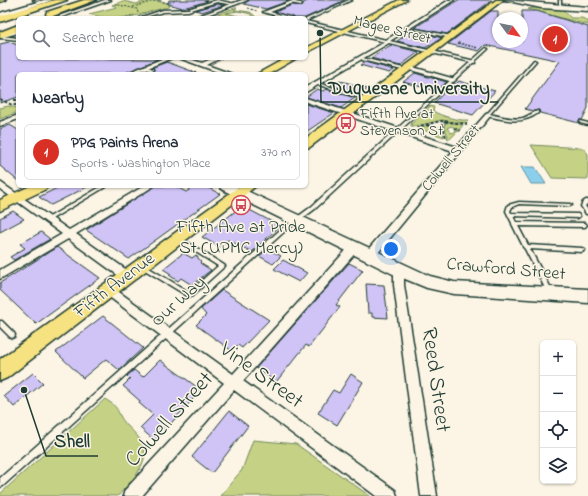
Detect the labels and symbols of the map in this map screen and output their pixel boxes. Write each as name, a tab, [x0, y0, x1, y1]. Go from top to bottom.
street label: Magee Street	[351, 10, 433, 51]
north arrow	[492, 12, 528, 48]
pin: 1	[542, 24, 568, 54]
callout: Duquesne University	[321, 71, 498, 102]
text: Duquesne University	[327, 76, 490, 105]
place label: Fifth Ave at Stevenson St	[359, 103, 443, 142]
bus stop icon: Fifth Ave at Stevenson St	[335, 112, 357, 134]
street label: Colwell Street	[416, 120, 486, 196]
bus stop icon: Fifth Ave at Pride St (UPMC Mercy)	[230, 194, 252, 216]
place label: Fifth Ave at Pride St (UPMC Mercy)	[175, 215, 307, 262]
your location	[381, 239, 401, 259]
street label: Fifth Avenue	[68, 246, 162, 326]
street label: Crawford Street	[445, 252, 567, 288]
street label: Our Way	[146, 270, 212, 334]
street label: Reed Street	[412, 326, 458, 435]
street label: Vine Street	[212, 334, 310, 418]
street label: Colwell Street	[118, 365, 222, 475]
callout: Shell	[46, 425, 98, 456]
text: Shell	[54, 429, 90, 456]

